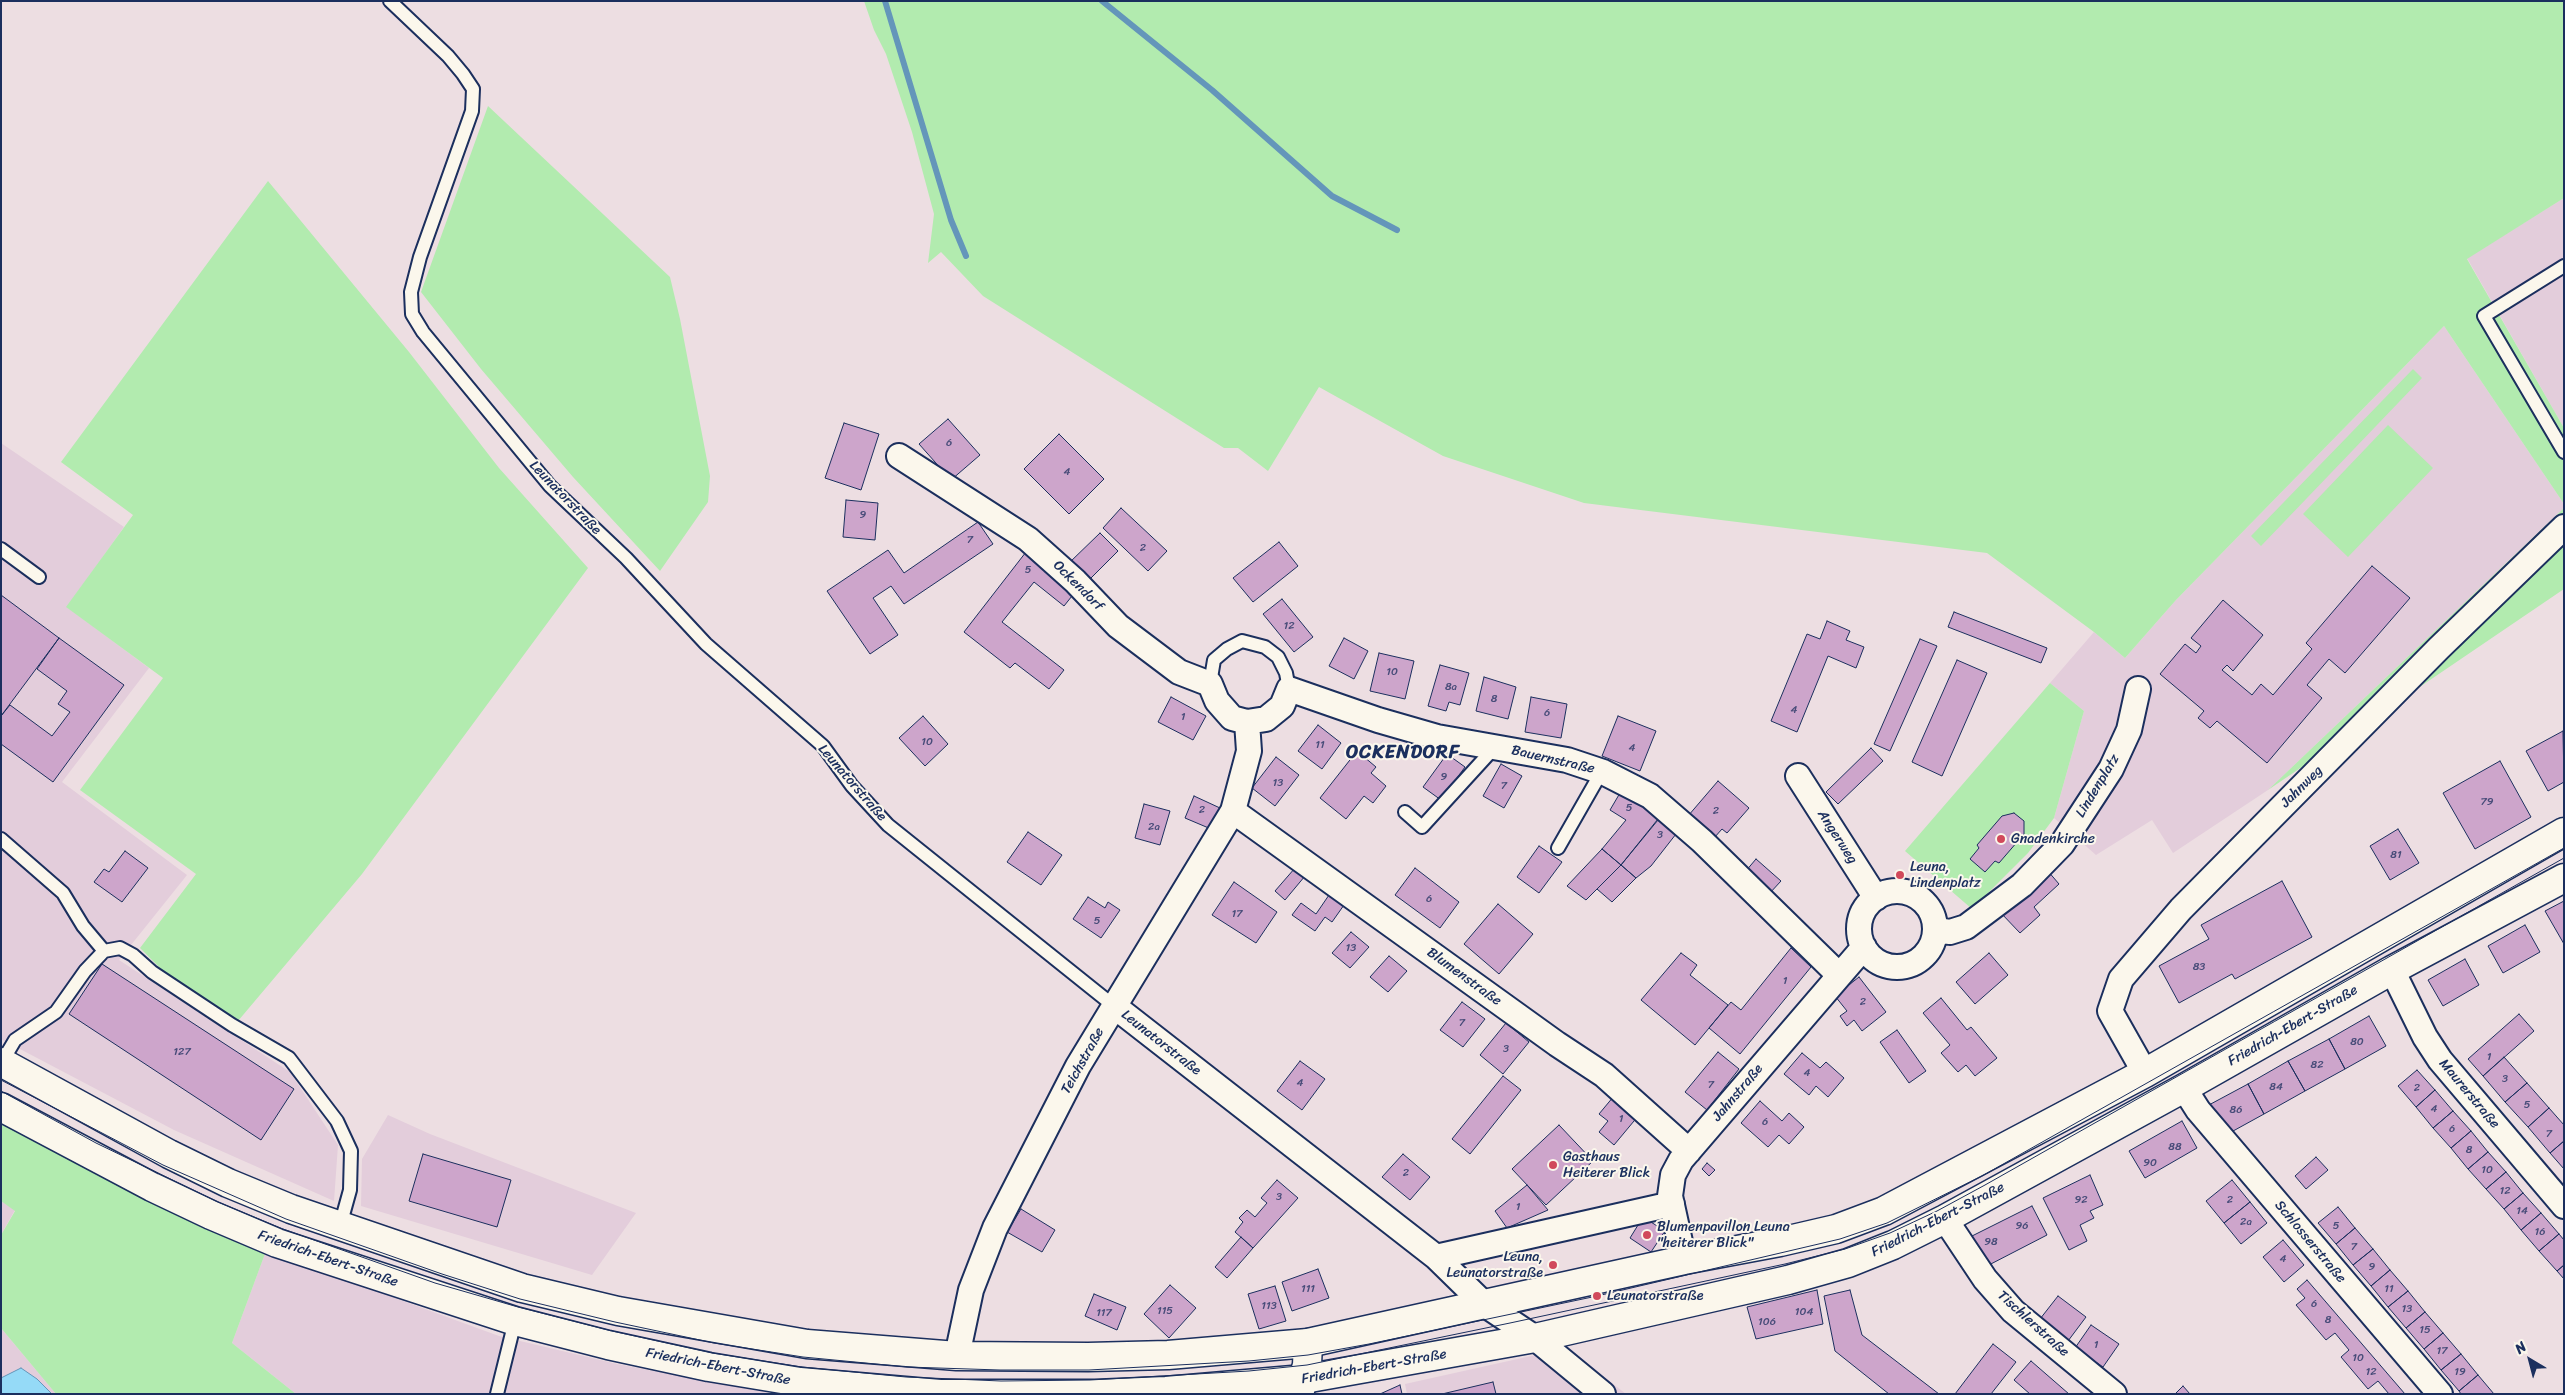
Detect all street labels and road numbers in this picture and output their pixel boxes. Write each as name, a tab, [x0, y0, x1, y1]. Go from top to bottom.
street label: Leunatorstraße	[525, 457, 605, 539]
street label: Ockendorf	[1049, 557, 1107, 615]
street label: Leunatorstraße	[814, 741, 890, 825]
street label: Bauernstraße	[1510, 742, 1596, 778]
street label: Lindenplatz	[2073, 751, 2123, 821]
street label: Jahnweg	[2278, 763, 2326, 811]
street label: Angerweg	[1813, 807, 1861, 867]
street label: Blumenstraße	[1423, 944, 1505, 1010]
street label: Friedrich-Ebert-Straße	[2225, 982, 2361, 1070]
street label: Leunatorstraße	[1118, 1007, 1204, 1079]
street label: Teichstraße	[1058, 1025, 1108, 1097]
street label: Maurerstraße	[2435, 1056, 2503, 1132]
street label: Jahnstraße	[1709, 1061, 1767, 1125]
street label: Friedrich-Ebert-Straße	[1869, 1179, 2007, 1261]
street label: Schlosserstraße	[2271, 1197, 2349, 1287]
street label: Friedrich-Ebert-Straße	[256, 1227, 400, 1291]
street label: Tischlerstraße	[1994, 1287, 2072, 1361]
street label: Friedrich-Ebert-Straße	[644, 1345, 792, 1389]
street label: Friedrich-Ebert-Straße	[1300, 1346, 1448, 1388]

